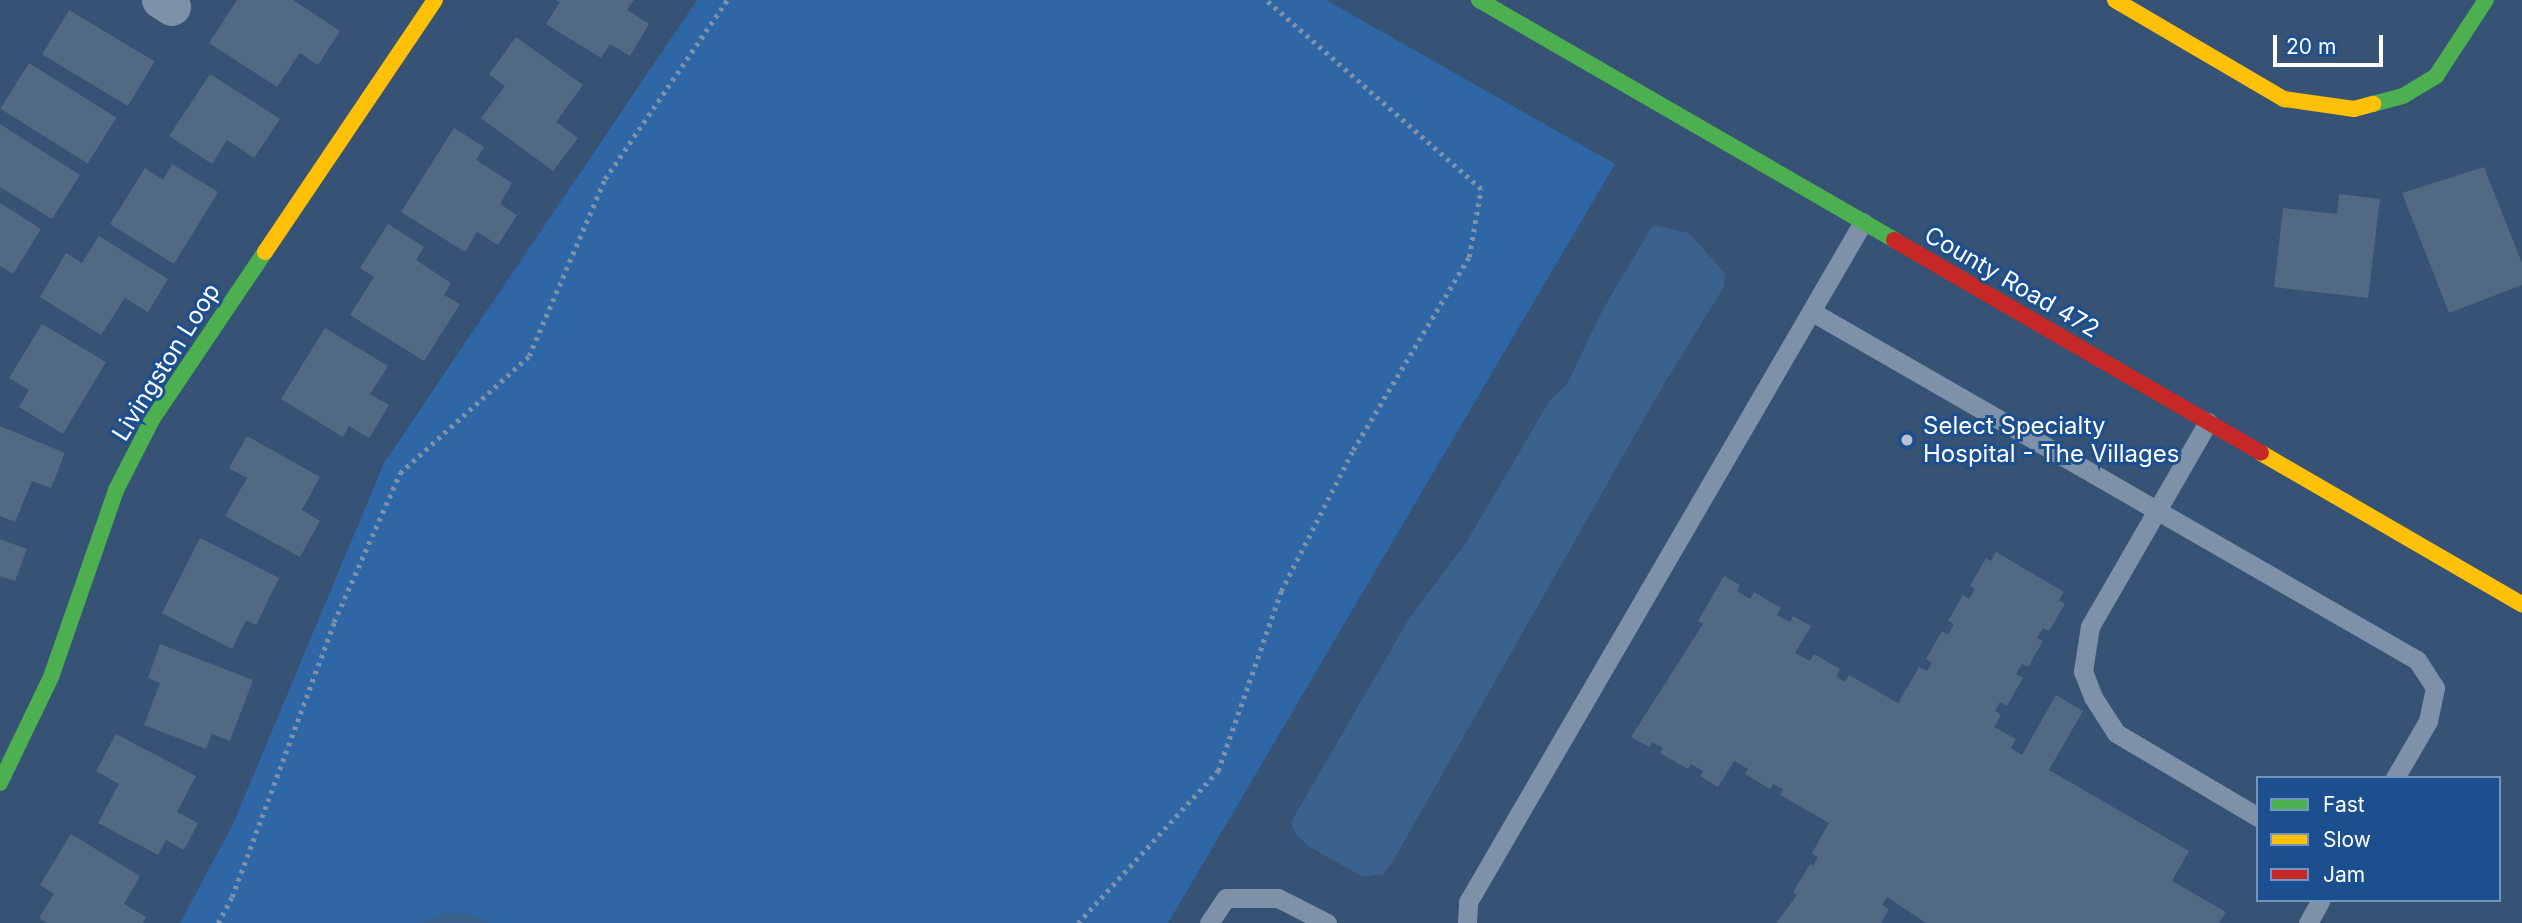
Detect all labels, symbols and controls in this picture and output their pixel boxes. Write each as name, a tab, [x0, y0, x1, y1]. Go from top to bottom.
scale bar	[2277, 21, 2387, 65]
text: 20 m	[2286, 34, 2336, 59]
street label: County Road 472	[1919, 220, 2105, 344]
street label: Livingston Loop	[106, 278, 226, 446]
place label: Select Specialty Hospital - The Villages	[1923, 412, 2179, 468]
marker: Select Specialty Hospital - The Villages	[1897, 430, 1917, 450]
legend	[2256, 776, 2501, 902]
text: Fast	[2323, 792, 2365, 817]
text: Slow	[2323, 827, 2371, 852]
text: Jam	[2323, 862, 2365, 887]

